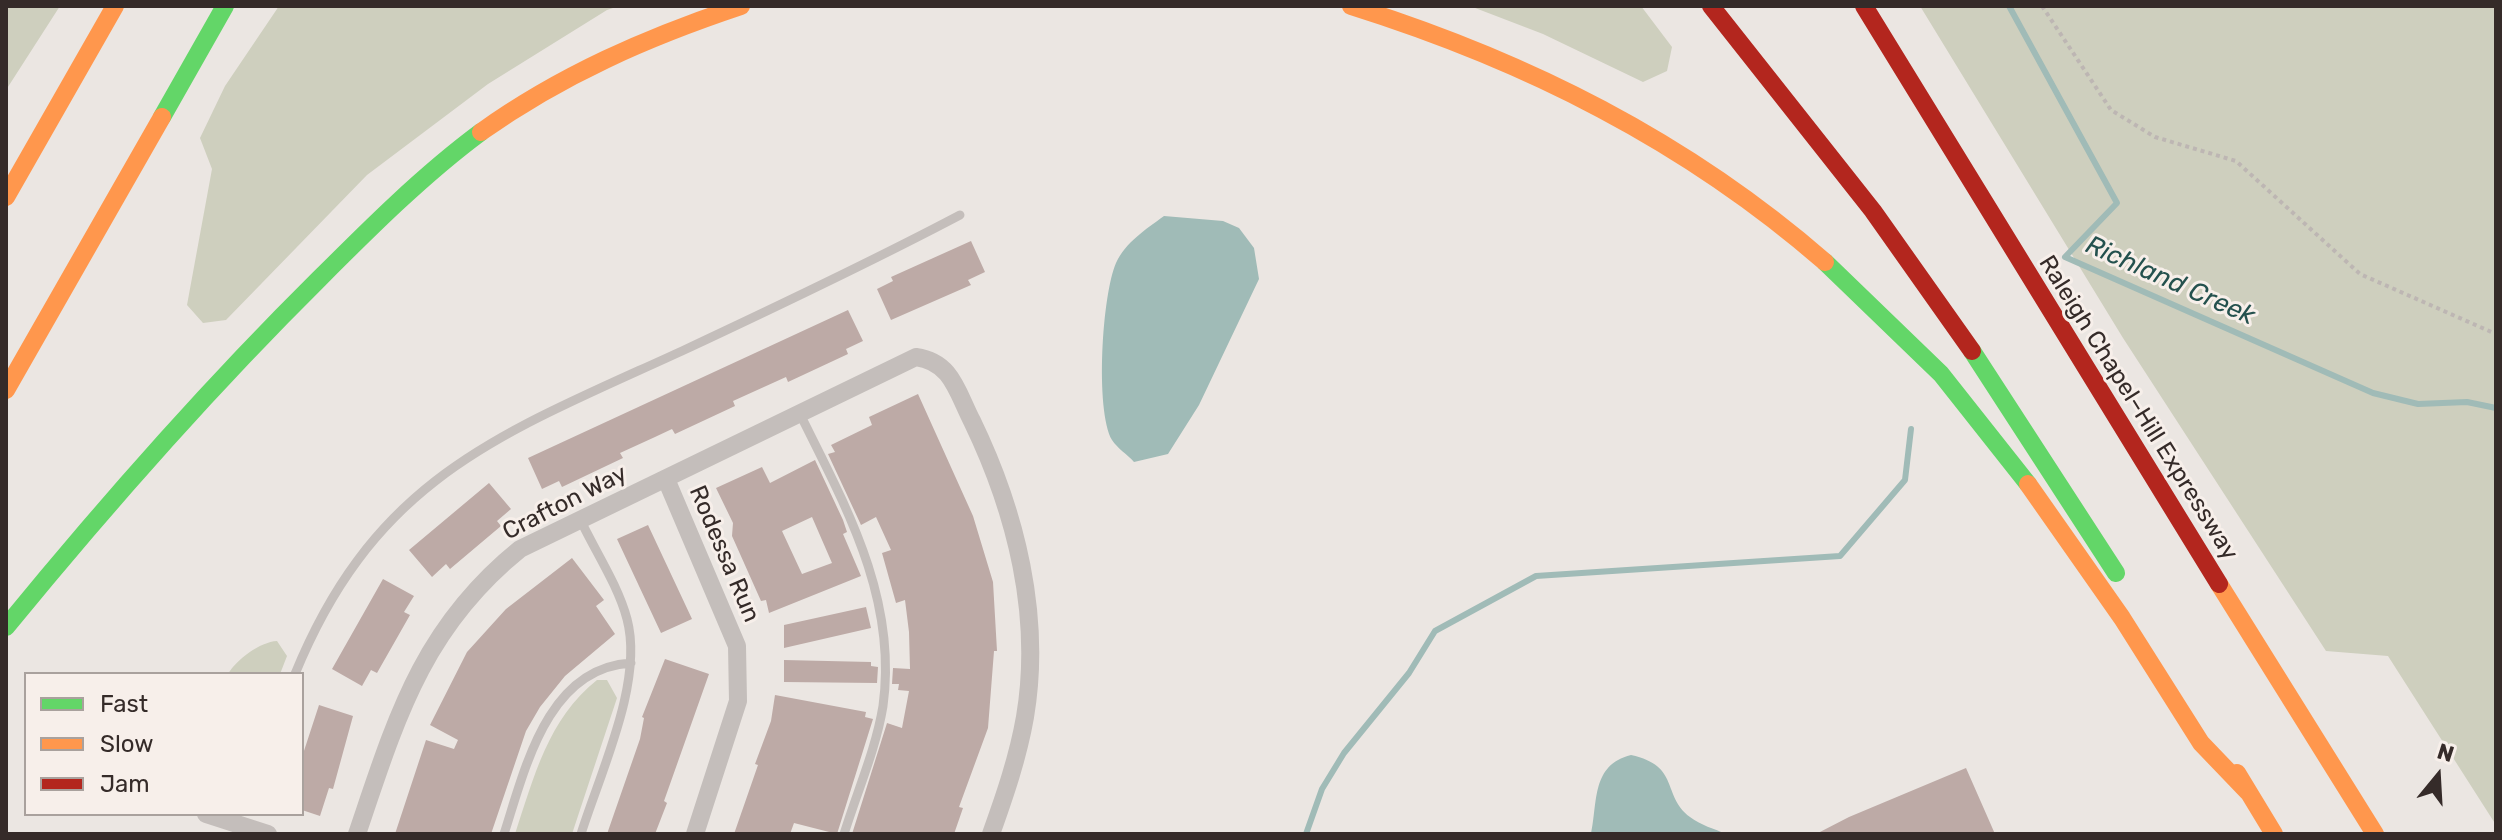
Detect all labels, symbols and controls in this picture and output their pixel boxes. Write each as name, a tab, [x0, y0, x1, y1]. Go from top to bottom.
water label: Richland Creek	[2080, 230, 2260, 332]
street label: Raleigh Chapel–Hill Expressway	[2032, 250, 2244, 566]
street label: Crafton Way	[498, 459, 632, 547]
street label: Rodessa Run	[682, 481, 766, 627]
legend	[24, 672, 304, 816]
text: Fast	[100, 690, 148, 718]
text: Slow	[100, 730, 153, 758]
north arrow	[2398, 736, 2478, 816]
text: N	[2434, 737, 2457, 768]
text: Jam	[100, 770, 150, 798]

